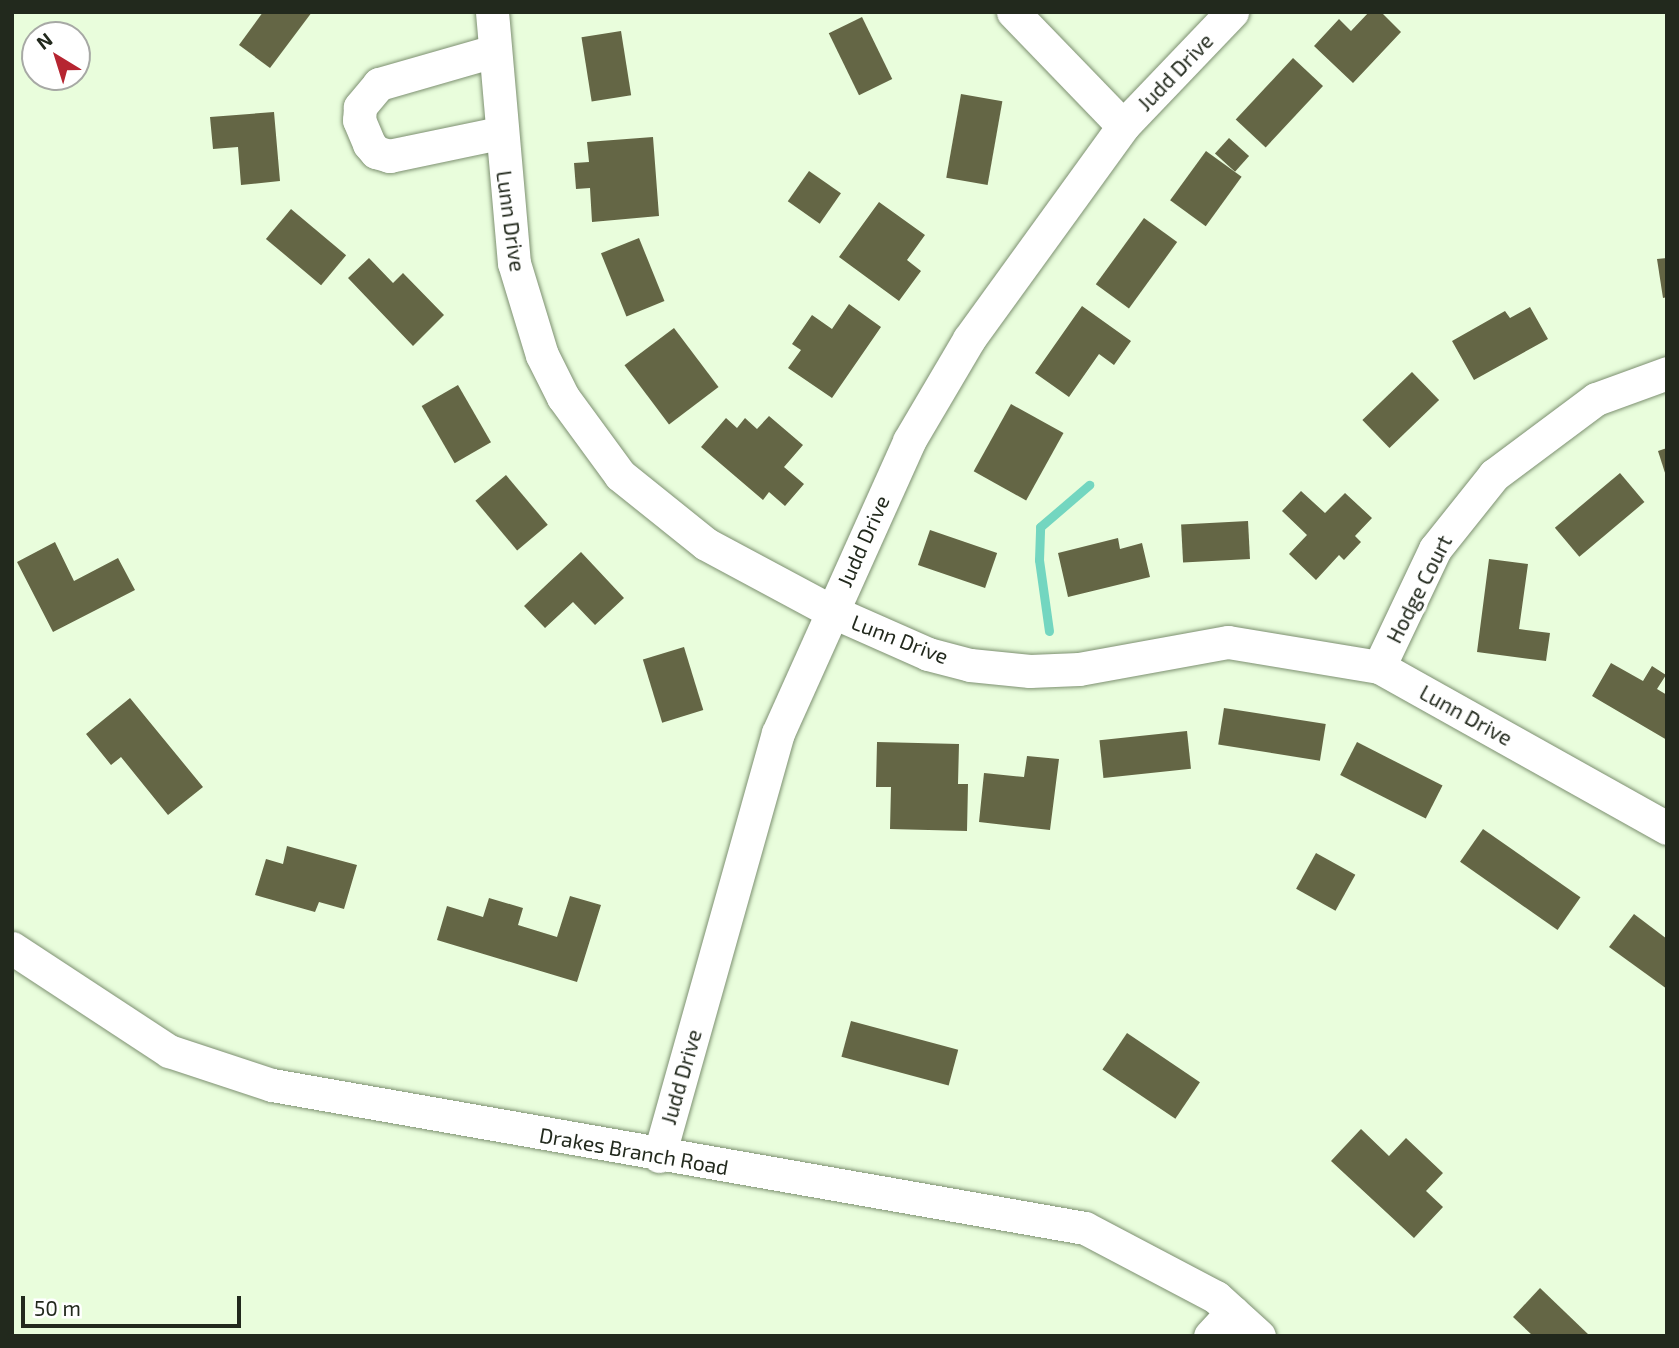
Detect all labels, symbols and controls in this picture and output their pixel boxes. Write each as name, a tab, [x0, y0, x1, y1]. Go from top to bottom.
north arrow	[21, 21, 91, 91]
text: N	[32, 27, 56, 54]
street label: Judd Drive	[1132, 28, 1218, 116]
street label: Lunn Drive	[491, 169, 531, 273]
street label: Judd Drive	[832, 491, 894, 591]
street label: Hodge Court	[1381, 531, 1457, 647]
street label: Lunn Drive	[848, 609, 952, 669]
street label: Lunn Drive	[1415, 679, 1517, 751]
street label: Judd Drive	[655, 1027, 707, 1127]
street label: Drakes Branch Road	[537, 1122, 731, 1180]
scale bar	[24, 1282, 245, 1326]
text: 50 m	[34, 1295, 81, 1320]

